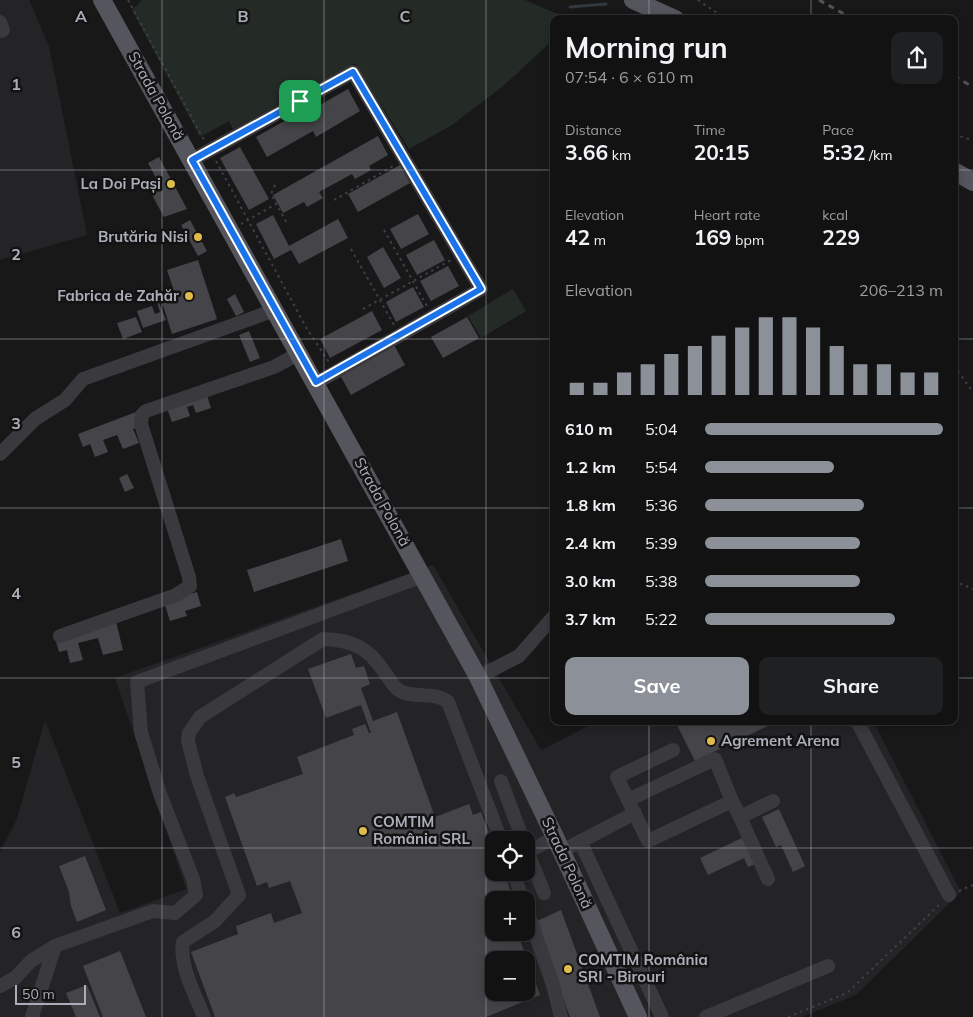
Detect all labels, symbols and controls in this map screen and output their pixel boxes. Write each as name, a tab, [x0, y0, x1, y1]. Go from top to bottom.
text: A	[75, 6, 87, 26]
text: B	[237, 6, 249, 26]
text: C	[400, 6, 411, 26]
text: Morning run	[565, 30, 728, 65]
button: share	[891, 32, 943, 84]
street label: Strada Polonă	[124, 48, 189, 144]
text: 07:54 · 6 × 610 m	[565, 67, 694, 87]
text: 1	[11, 74, 21, 94]
pin	[279, 80, 321, 122]
icon: arrive	[286, 87, 314, 115]
text: Distance	[565, 121, 622, 139]
text: Time	[694, 121, 725, 139]
text: Pace	[822, 121, 854, 139]
text: 3.66	[565, 139, 608, 165]
text: 20:15	[694, 139, 749, 165]
text: 5:32	[822, 139, 865, 165]
text: km	[608, 146, 631, 164]
text: /km	[865, 146, 892, 164]
place label: La Doi Pași	[80, 174, 161, 194]
marker: La Doi Pași	[165, 178, 177, 190]
text: Elevation	[565, 206, 624, 224]
text: Heart rate	[694, 206, 760, 224]
text: kcal	[822, 206, 848, 224]
text: 42	[565, 224, 590, 250]
text: 169	[694, 224, 731, 250]
text: 229	[822, 224, 860, 250]
place label: Brutăria Nisi	[98, 227, 188, 246]
marker: Brutăria Nisi	[192, 231, 204, 243]
text: m	[590, 231, 606, 249]
text: bpm	[731, 231, 764, 249]
text: 2	[11, 244, 21, 264]
text: Elevation	[565, 280, 633, 300]
text: 206–213 m	[859, 280, 943, 300]
place label: Fabrica de Zahăr	[57, 286, 179, 305]
marker: Fabrica de Zahăr	[183, 290, 195, 302]
text: 3	[11, 413, 21, 433]
text: 610 m	[565, 419, 613, 439]
text: 5:04	[645, 419, 677, 439]
street label: Strada Polonă	[350, 454, 415, 550]
text: 1.2 km	[565, 457, 616, 477]
text: 5:54	[645, 457, 677, 477]
text: 1.8 km	[565, 495, 616, 515]
text: 5:36	[645, 495, 677, 515]
text: 2.4 km	[565, 533, 616, 553]
text: 5:39	[645, 533, 677, 553]
text: 3.0 km	[565, 571, 616, 591]
text: 5:38	[645, 571, 677, 591]
text: 4	[11, 583, 21, 603]
text: 3.7 km	[565, 609, 616, 629]
text: 5:22	[645, 609, 677, 629]
button: Save	[565, 657, 749, 715]
button: Share	[759, 657, 943, 715]
place label: Agrement Arena	[721, 731, 840, 750]
marker: Agrement Arena	[705, 735, 717, 747]
text: 5	[11, 752, 21, 772]
place label: COMTIM România SRL	[373, 812, 471, 848]
street label: Strada Polonă	[538, 814, 597, 912]
marker: COMTIM România SRL	[357, 825, 369, 837]
map controls	[485, 831, 535, 1001]
button: locate	[485, 831, 535, 881]
button: +	[485, 891, 535, 941]
text: 6	[11, 922, 21, 942]
place label: COMTIM România SRI - Birouri	[578, 950, 708, 986]
button: −	[485, 951, 535, 1001]
marker: COMTIM România SRI - Birouri	[562, 963, 574, 975]
scale bar	[15, 982, 86, 1005]
text: 50 m	[22, 985, 55, 1003]

